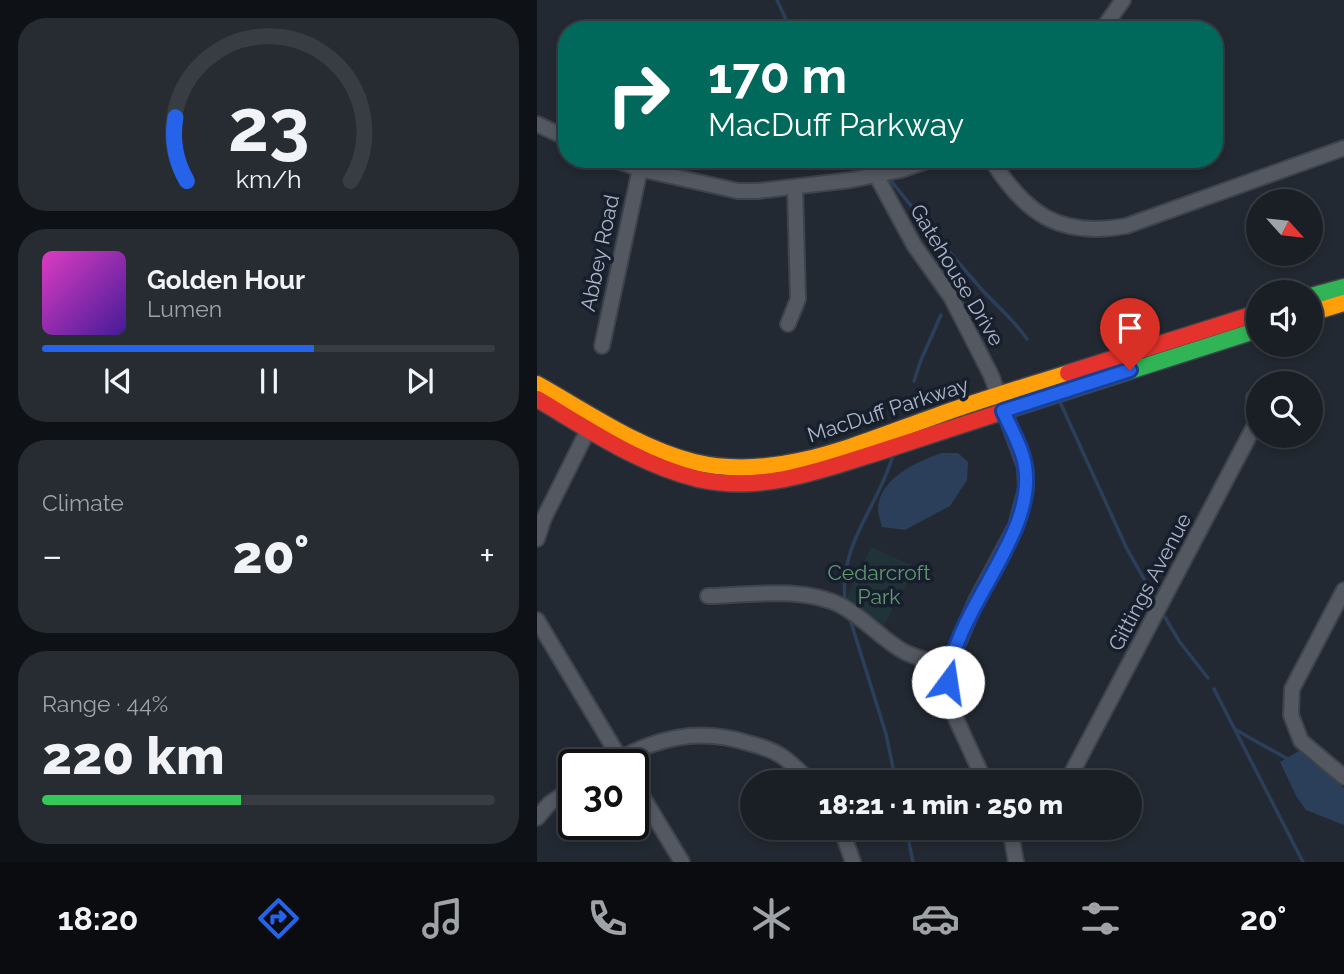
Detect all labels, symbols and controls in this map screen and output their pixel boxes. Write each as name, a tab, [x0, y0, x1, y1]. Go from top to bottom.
text: 170 m	[708, 47, 847, 104]
icon: right	[593, 49, 684, 140]
text: 23	[228, 83, 309, 168]
text: MacDuff Parkway	[708, 106, 964, 143]
text: km/h	[236, 163, 301, 193]
north arrow	[1246, 189, 1323, 266]
map controls	[1246, 189, 1323, 448]
street label: Abbey Road	[575, 192, 624, 314]
street label: Gatehouse Drive	[905, 199, 1010, 350]
text: Golden Hour	[147, 265, 305, 295]
button: sound	[1246, 280, 1323, 357]
text: Lumen	[147, 295, 222, 322]
pin	[1100, 298, 1160, 370]
icon: arrive	[1111, 309, 1149, 347]
icon: previous	[99, 362, 137, 400]
icon: pause	[250, 362, 288, 400]
icon: next	[401, 362, 439, 400]
button: search	[1246, 371, 1323, 448]
street label: MacDuff Parkway	[804, 372, 972, 447]
text: Climate	[42, 489, 124, 516]
street label: Gittings Avenue	[1103, 509, 1196, 655]
text: 20°	[233, 524, 309, 585]
text: −	[42, 533, 62, 578]
text: +	[479, 533, 495, 578]
park label: Cedarcroft Park	[827, 560, 931, 609]
position arrow	[911, 645, 985, 719]
text: Range · 44%	[42, 690, 168, 717]
text: 220 km	[42, 725, 225, 786]
speed limit sign: 30	[558, 749, 649, 840]
text: 18:21 · 1 min · 250 m	[819, 790, 1063, 820]
icon: directions	[254, 894, 303, 943]
icon: music	[418, 894, 467, 943]
icon: phone	[583, 894, 632, 943]
icon: climate	[747, 894, 796, 943]
icon: car	[911, 894, 960, 943]
icon: filters	[1076, 894, 1125, 943]
text: 18:20	[58, 900, 138, 937]
text: 20°	[1240, 900, 1286, 937]

